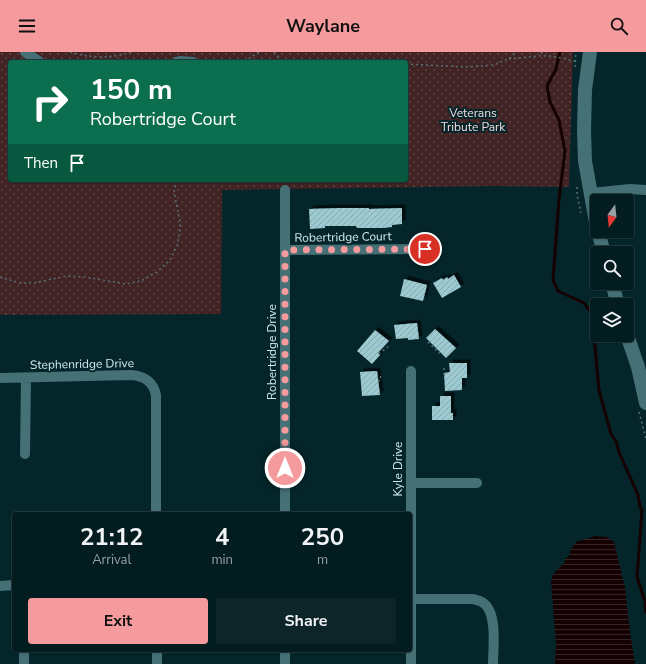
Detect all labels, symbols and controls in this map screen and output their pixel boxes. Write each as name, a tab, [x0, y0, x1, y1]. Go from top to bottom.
text: Waylane	[286, 14, 360, 38]
icon: menu	[16, 15, 38, 37]
icon: search	[608, 15, 630, 37]
text: 150 m	[90, 71, 173, 109]
icon: right	[24, 76, 76, 128]
park label: Veterans Tribute Park	[441, 105, 506, 135]
text: Robertridge Court	[90, 107, 236, 131]
icon: arrive	[66, 152, 88, 174]
text: Then	[24, 153, 58, 173]
north arrow	[590, 194, 634, 238]
map controls	[590, 194, 634, 342]
street label: Robertridge Court	[294, 228, 393, 246]
pin	[408, 232, 442, 266]
icon: arrive	[414, 238, 436, 260]
button: search	[590, 246, 634, 290]
button: layers	[590, 298, 634, 342]
street label: Robertridge Drive	[264, 304, 280, 400]
street label: Stephenridge Drive	[30, 355, 134, 373]
street label: Kyle Drive	[390, 442, 406, 496]
position arrow	[264, 447, 306, 489]
text: 21:12	[80, 521, 143, 553]
text: 4	[215, 521, 229, 553]
text: 250	[301, 521, 344, 553]
text: Arrival	[92, 551, 131, 569]
text: min	[211, 551, 233, 569]
text: m	[317, 551, 328, 569]
button: Exit	[28, 598, 208, 644]
button: Share	[216, 598, 396, 644]

